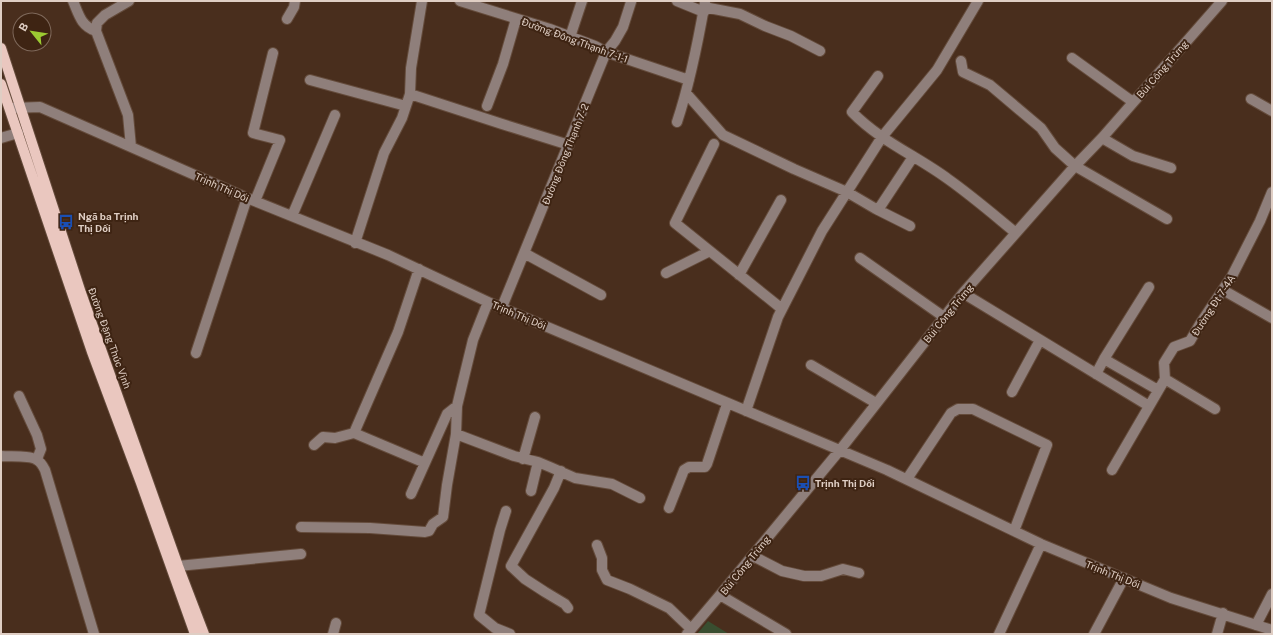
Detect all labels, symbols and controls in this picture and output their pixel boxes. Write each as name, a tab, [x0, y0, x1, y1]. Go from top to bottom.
north arrow	[12, 12, 52, 52]
street label: Đường Đông Thạnh 7-1-1	[520, 15, 630, 65]
text: B	[16, 20, 31, 33]
street label: Bùi Công Trừng	[1134, 38, 1190, 100]
street label: Đường Đông Thạnh 7-2	[539, 102, 591, 206]
street label: Trịnh Thị Dối	[193, 170, 251, 204]
place label: Ngã ba Trịnh Thị Dối	[78, 210, 139, 235]
bus stop icon: Ngã ba Trịnh Thị Dối	[57, 213, 75, 231]
street label: Đường Đt 7-4A	[1189, 272, 1237, 338]
street label: Bùi Công Trừng	[921, 281, 975, 345]
street label: Đường Đặng Thúc Vịnh	[86, 286, 134, 390]
street label: Trịnh Thị Dối	[490, 298, 548, 332]
bus stop icon: Trịnh Thị Dối	[794, 474, 812, 492]
place label: Trịnh Thị Dối	[815, 477, 875, 490]
street label: Bùi Công Trừng	[718, 533, 772, 597]
street label: Trịnh Thị Dối	[1084, 558, 1142, 590]

